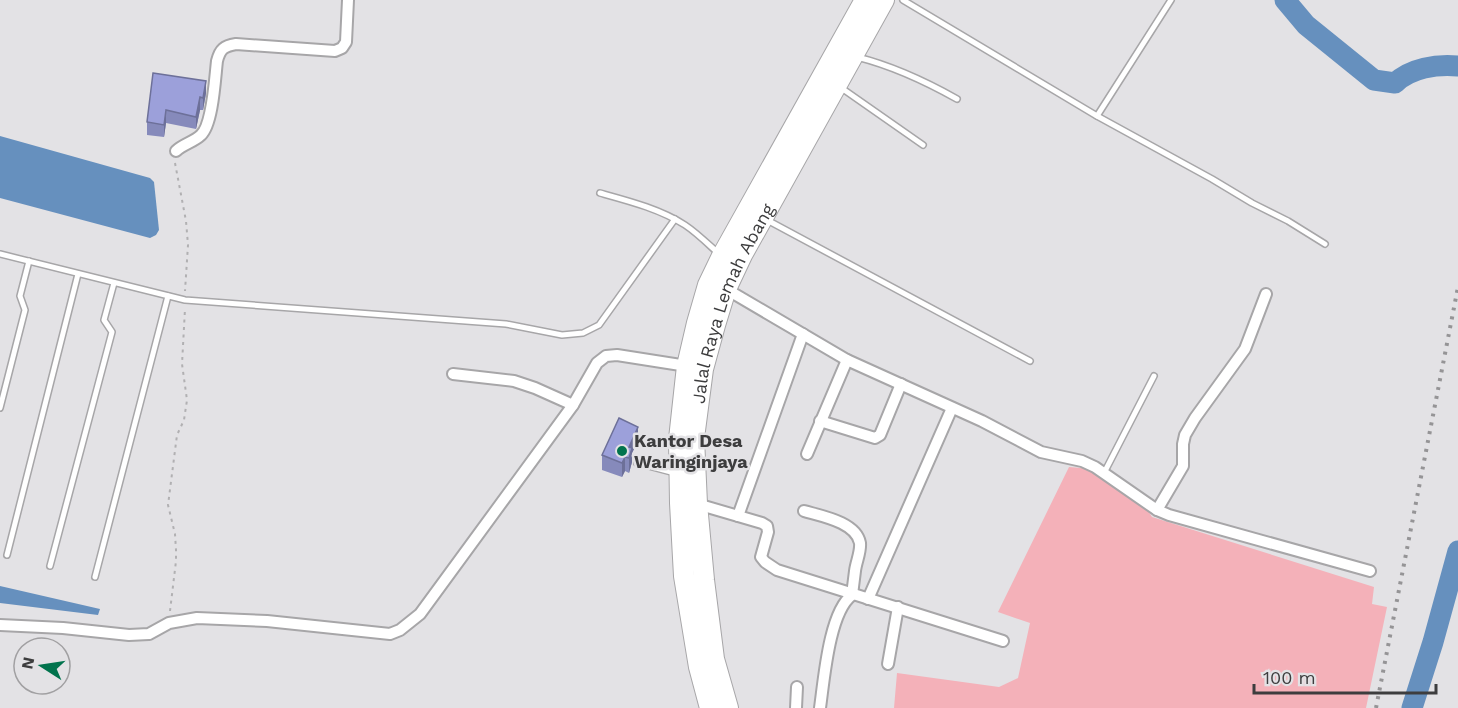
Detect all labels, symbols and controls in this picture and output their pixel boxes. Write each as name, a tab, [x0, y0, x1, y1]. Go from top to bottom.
street label: Jalal Raya Lemah Abang	[688, 200, 779, 405]
place label: Kantor Desa Waringinjaya	[634, 430, 748, 472]
marker: Kantor Desa Waringinjaya	[615, 444, 629, 458]
north arrow	[12, 636, 72, 696]
text: N	[17, 655, 38, 671]
scale bar	[1254, 657, 1436, 695]
text: 100 m	[1263, 667, 1316, 688]

